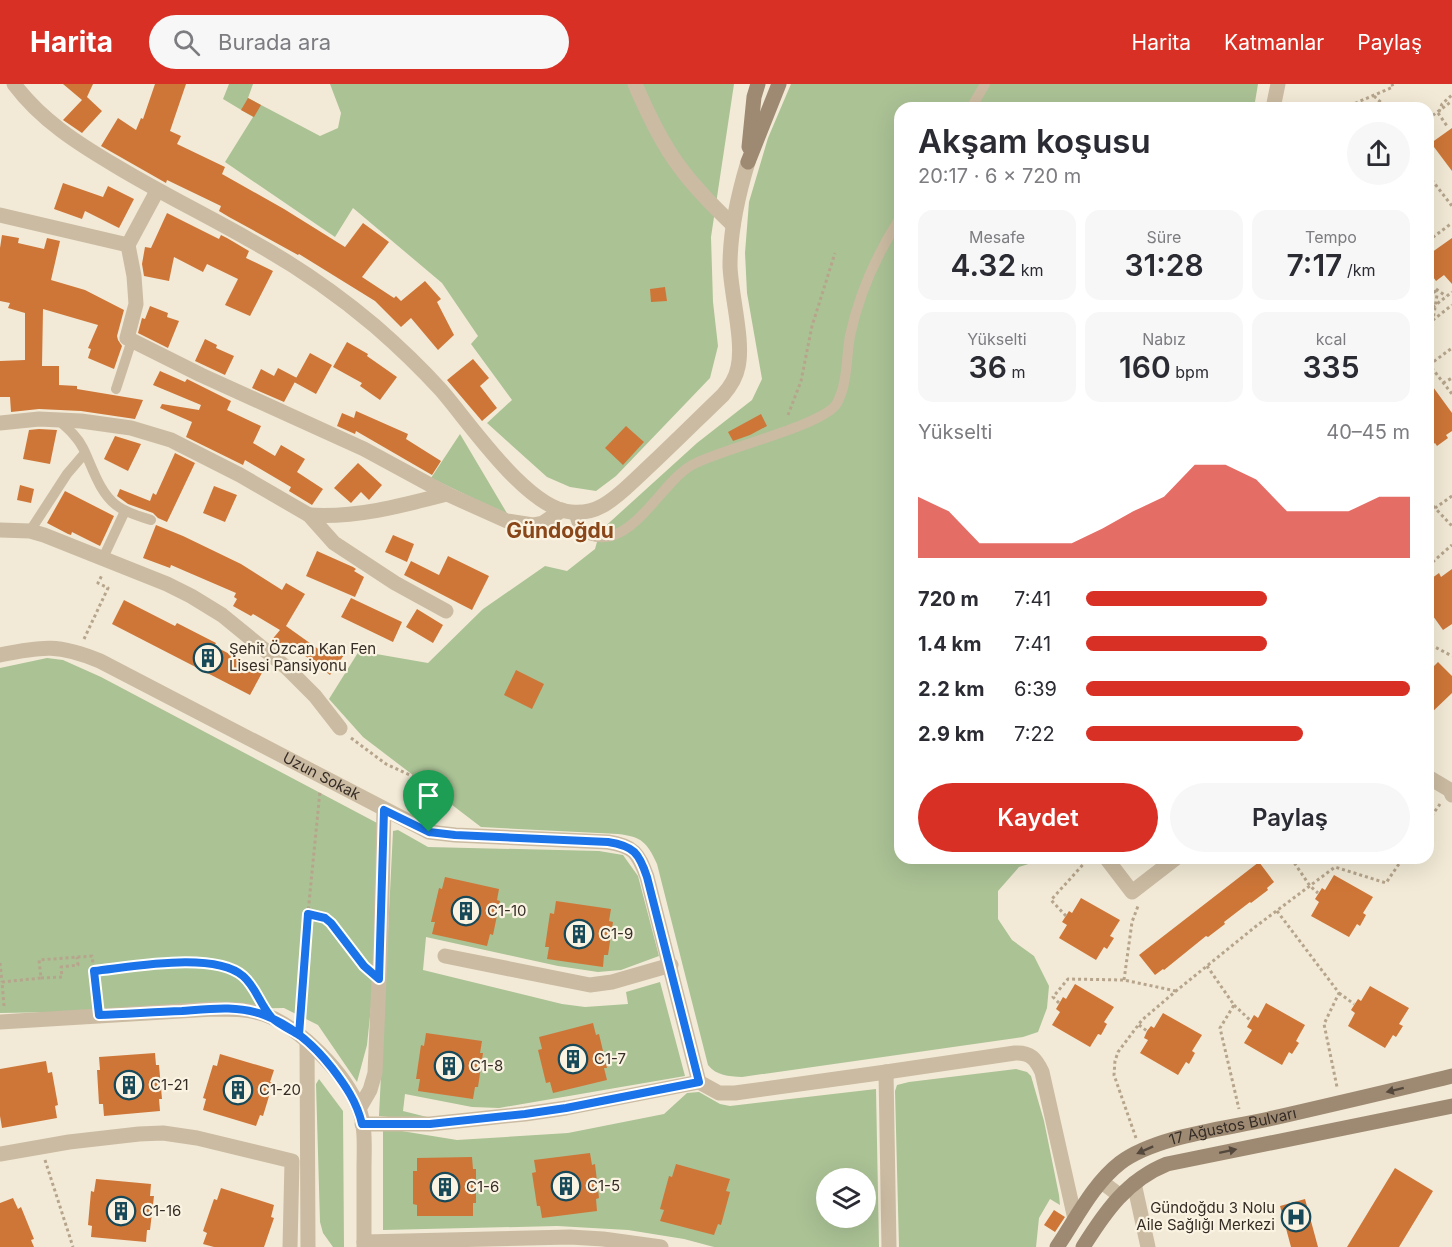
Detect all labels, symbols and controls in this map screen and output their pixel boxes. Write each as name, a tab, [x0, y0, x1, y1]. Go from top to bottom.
search box	[149, 15, 569, 69]
text: Harita	[30, 25, 113, 59]
icon: search	[170, 26, 203, 59]
text: Burada ara	[218, 29, 331, 55]
text: Harita	[1132, 30, 1191, 55]
text: Katmanlar	[1224, 30, 1324, 55]
text: Paylaş	[1357, 30, 1422, 55]
text: Akşam koşusu	[918, 121, 1151, 161]
button: share	[1347, 122, 1410, 185]
text: 20:17 · 6 × 720 m	[918, 164, 1081, 188]
text: Mesafe	[969, 227, 1025, 247]
text: Süre	[1147, 227, 1181, 247]
text: Tempo	[1305, 227, 1357, 247]
text: 4.32	[951, 247, 1016, 283]
text: 31:28	[1124, 247, 1204, 283]
text: 7:17	[1287, 247, 1342, 283]
text: km	[1016, 260, 1043, 280]
text: /km	[1342, 260, 1375, 280]
text: Yükselti	[967, 329, 1027, 349]
text: Nabız	[1142, 329, 1186, 349]
text: kcal	[1316, 329, 1346, 349]
text: 36	[969, 349, 1007, 385]
text: 160	[1119, 349, 1171, 385]
text: 335	[1302, 349, 1360, 385]
text: m	[1007, 362, 1025, 382]
text: bpm	[1171, 362, 1209, 382]
text: Yükselti	[918, 420, 992, 444]
text: 40–45 m	[1326, 420, 1410, 444]
district label: Gündoğdu	[506, 518, 614, 543]
text: 720 m	[918, 587, 979, 611]
text: 7:41	[1014, 587, 1051, 611]
text: 1.4 km	[918, 632, 981, 656]
text: 7:41	[1014, 632, 1051, 656]
place label: Şehit Özcan Kan Fen Lisesi Pansiyonu	[229, 639, 376, 675]
building icon: Şehit Özcan Kan Fen Lisesi Pansiyonu	[192, 642, 224, 674]
text: 2.2 km	[918, 677, 984, 701]
text: 6:39	[1014, 677, 1057, 701]
text: 2.9 km	[918, 722, 985, 746]
text: 7:22	[1014, 722, 1055, 746]
street label: Uzun Sokak	[280, 748, 364, 804]
pin	[403, 770, 454, 832]
icon: arrive	[412, 779, 445, 812]
button: Kaydet	[918, 783, 1158, 852]
button: Paylaş	[1170, 783, 1410, 852]
building icon: C1-10	[450, 895, 482, 927]
place label: C1-10	[487, 901, 527, 920]
building icon: C1-9	[563, 918, 595, 950]
place label: C1-9	[600, 924, 633, 943]
building icon: C1-7	[557, 1043, 589, 1075]
place label: C1-7	[594, 1049, 626, 1068]
building icon: C1-8	[433, 1050, 465, 1082]
place label: C1-8	[470, 1056, 503, 1075]
building icon: C1-21	[113, 1069, 145, 1101]
building icon: C1-20	[222, 1074, 254, 1106]
place label: C1-21	[150, 1075, 189, 1094]
place label: C1-20	[259, 1080, 301, 1099]
one-way arrow	[1386, 1085, 1404, 1095]
street label: 17 Ağustos Bulvarı	[1167, 1103, 1298, 1149]
one-way arrow	[1136, 1146, 1153, 1155]
one-way arrow	[1219, 1146, 1238, 1155]
map controls	[816, 1168, 876, 1228]
button: layers	[816, 1168, 876, 1228]
building icon: C1-5	[550, 1170, 582, 1202]
building icon: C1-6	[429, 1171, 461, 1203]
place label: C1-5	[587, 1176, 620, 1195]
place label: C1-6	[466, 1177, 499, 1196]
building icon: C1-16	[105, 1195, 137, 1227]
place label: Gündoğdu 3 Nolu Aile Sağlığı Merkezi	[1136, 1198, 1275, 1234]
place label: C1-16	[142, 1201, 181, 1220]
hospital icon: Gündoğdu 3 Nolu Aile Sağlığı Merkezi	[1280, 1201, 1312, 1233]

